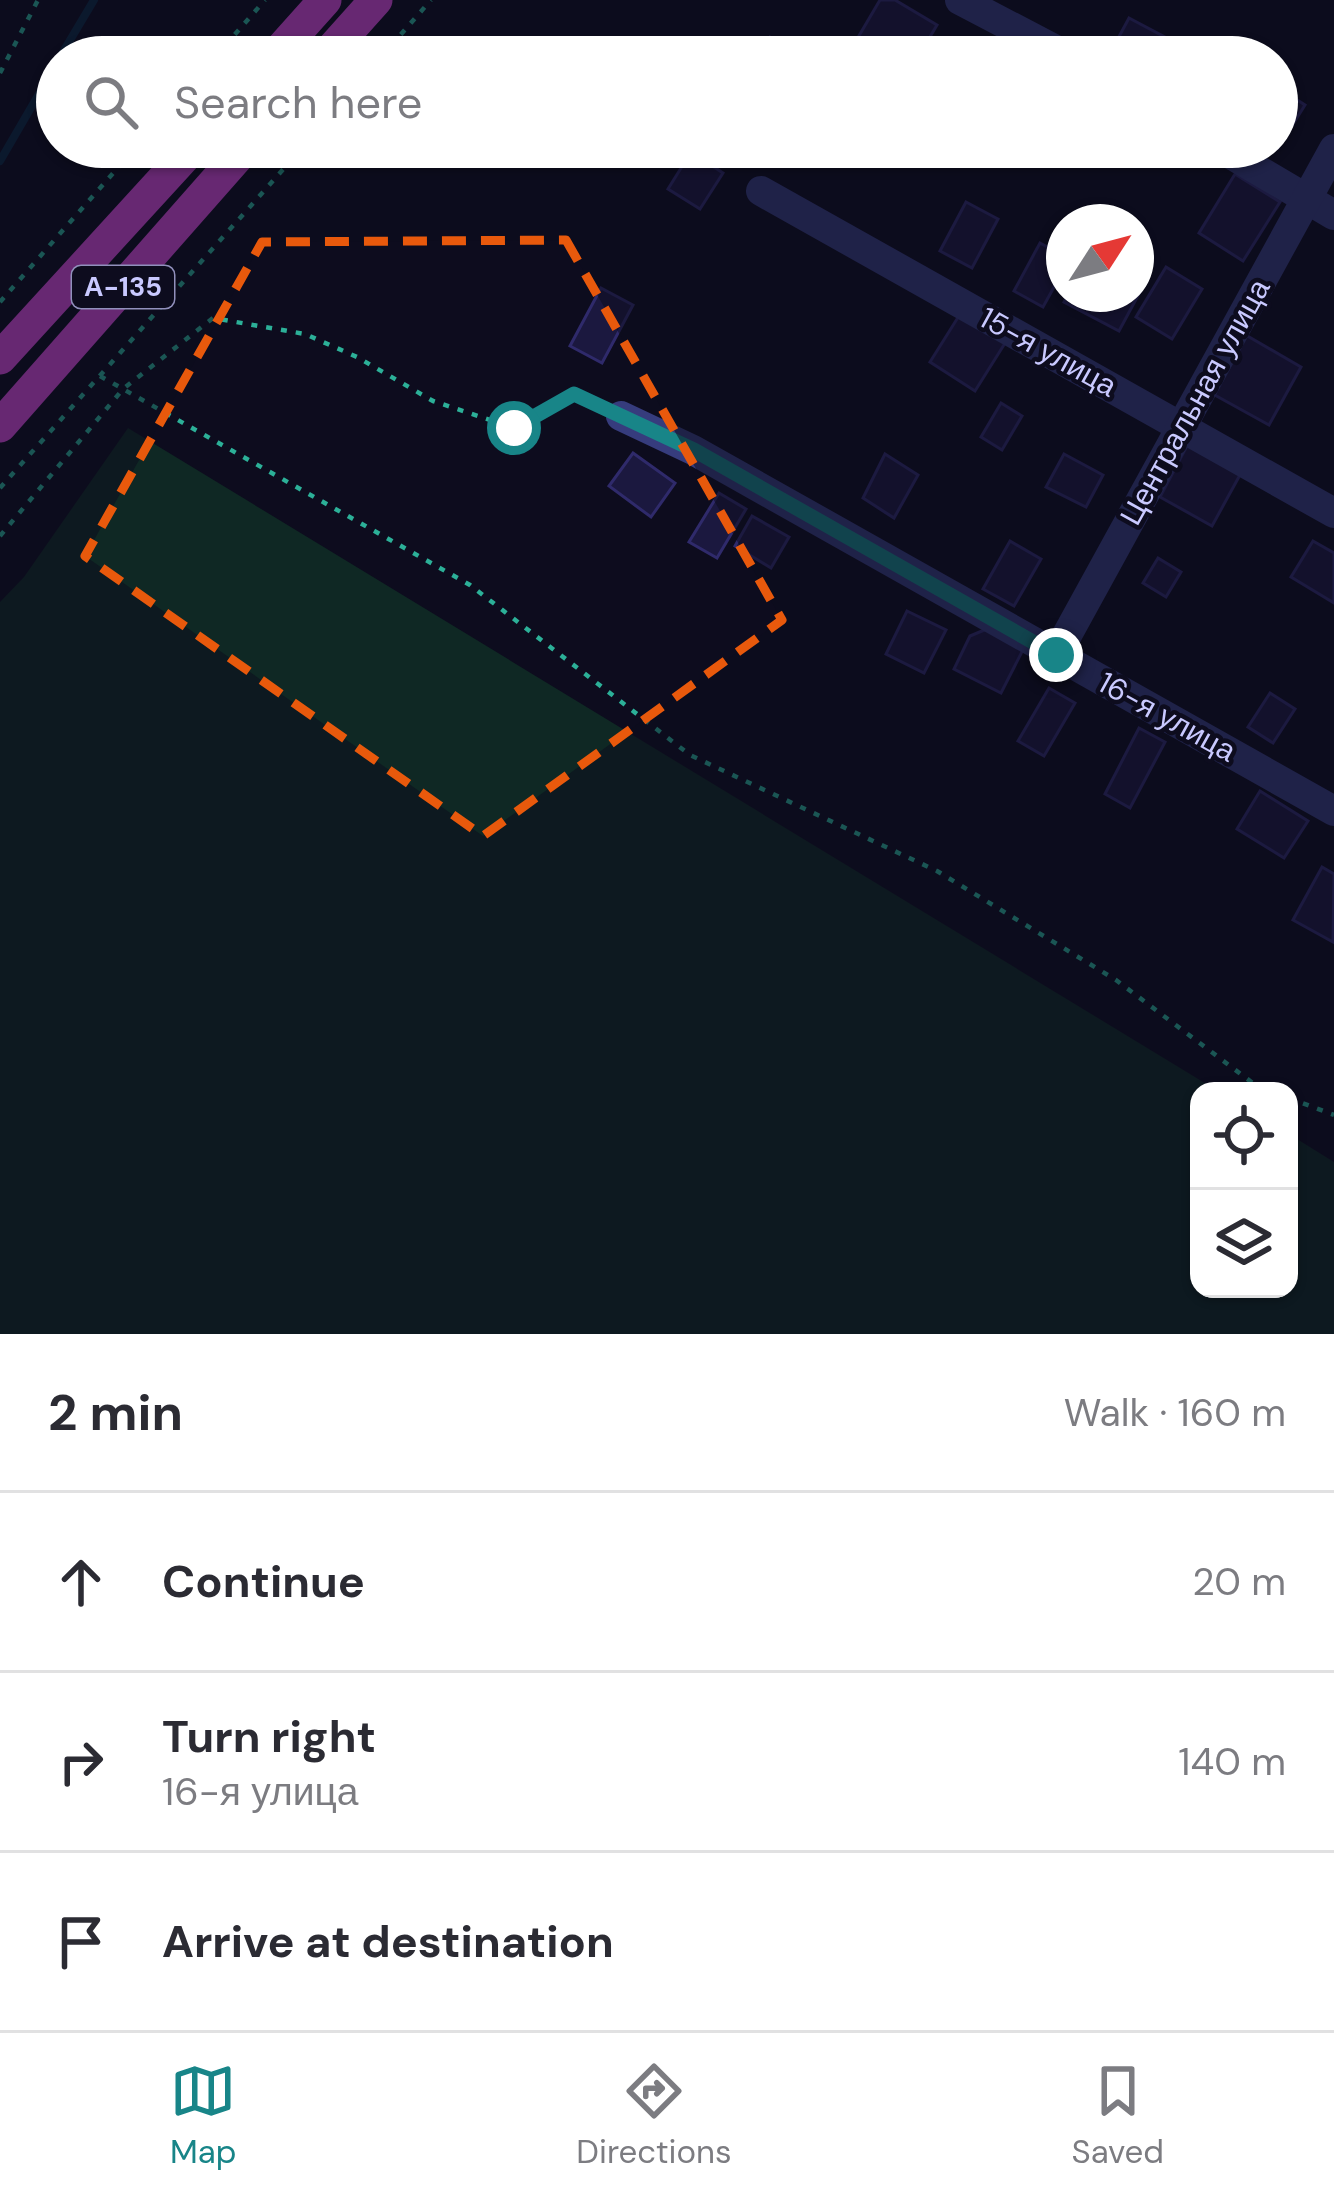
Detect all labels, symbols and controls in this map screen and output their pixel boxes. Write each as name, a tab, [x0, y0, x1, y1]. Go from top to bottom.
search box	[36, 36, 1298, 168]
icon: search	[78, 69, 144, 135]
text: Search here	[174, 73, 422, 132]
north arrow	[1046, 204, 1154, 312]
road number: А-135	[72, 266, 174, 308]
street label: Центральная улица	[1111, 271, 1279, 532]
street label: 15-я улица	[973, 298, 1124, 405]
route start	[487, 401, 541, 455]
route end	[1029, 628, 1083, 682]
street label: 16-я улица	[1092, 663, 1243, 770]
map controls	[1190, 1082, 1298, 1298]
button: locate	[1190, 1082, 1298, 1190]
button: layers	[1190, 1190, 1298, 1298]
text: 2 min	[48, 1379, 183, 1446]
text: Walk · 160 m	[1064, 1387, 1286, 1438]
icon: ahead	[48, 1549, 114, 1615]
text: Continue	[162, 1552, 365, 1611]
text: 20 m	[1192, 1556, 1286, 1607]
text: Turn right	[162, 1707, 376, 1766]
icon: right	[48, 1729, 114, 1795]
text: 140 m	[1178, 1736, 1286, 1787]
text: 16-я улица	[162, 1766, 358, 1817]
icon: arrive	[48, 1909, 114, 1975]
text: Arrive at destination	[162, 1912, 614, 1971]
tab: Map	[170, 2058, 236, 2173]
tab: Directions	[576, 2058, 732, 2173]
tab: Saved	[1072, 2058, 1164, 2173]

